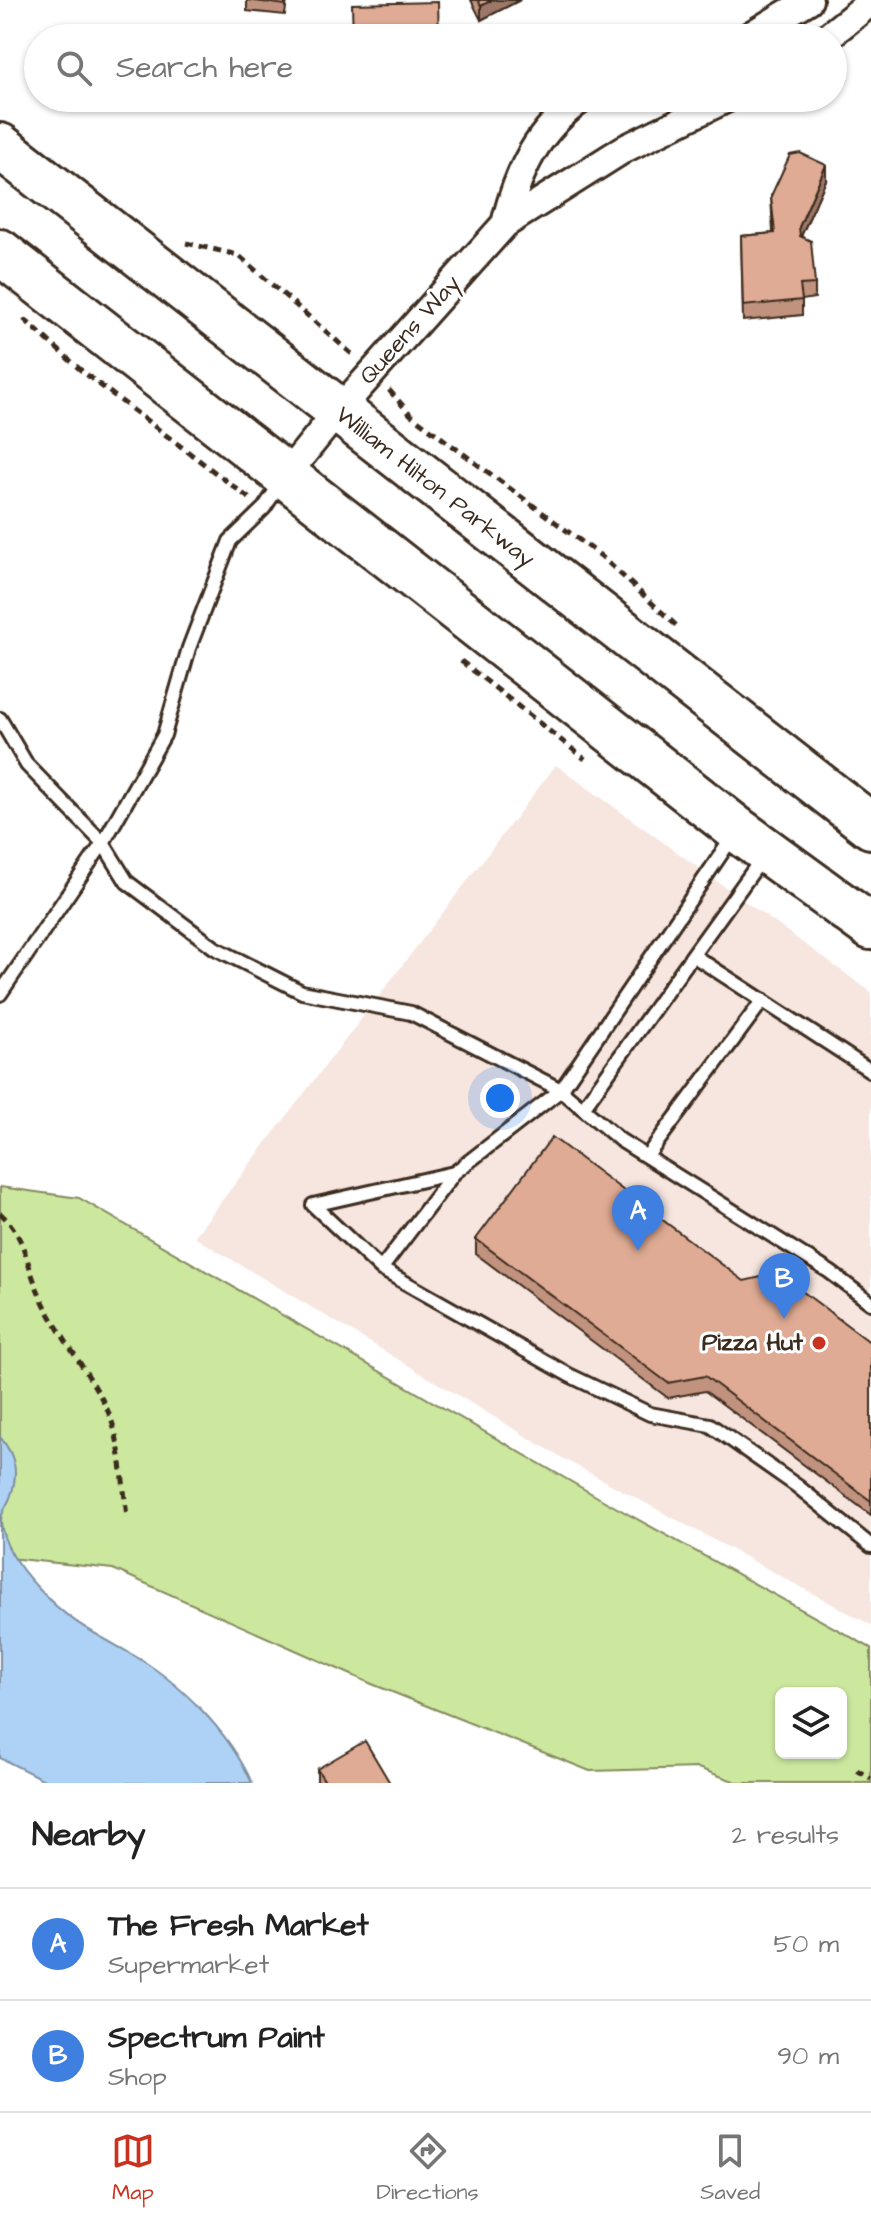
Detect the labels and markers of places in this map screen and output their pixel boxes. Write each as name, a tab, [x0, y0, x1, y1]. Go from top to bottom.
pin: A	[612, 1185, 664, 1251]
pin: B	[758, 1253, 810, 1319]
place label: Pizza Hut	[702, 1326, 803, 1360]
marker: Pizza Hut	[810, 1334, 828, 1352]

